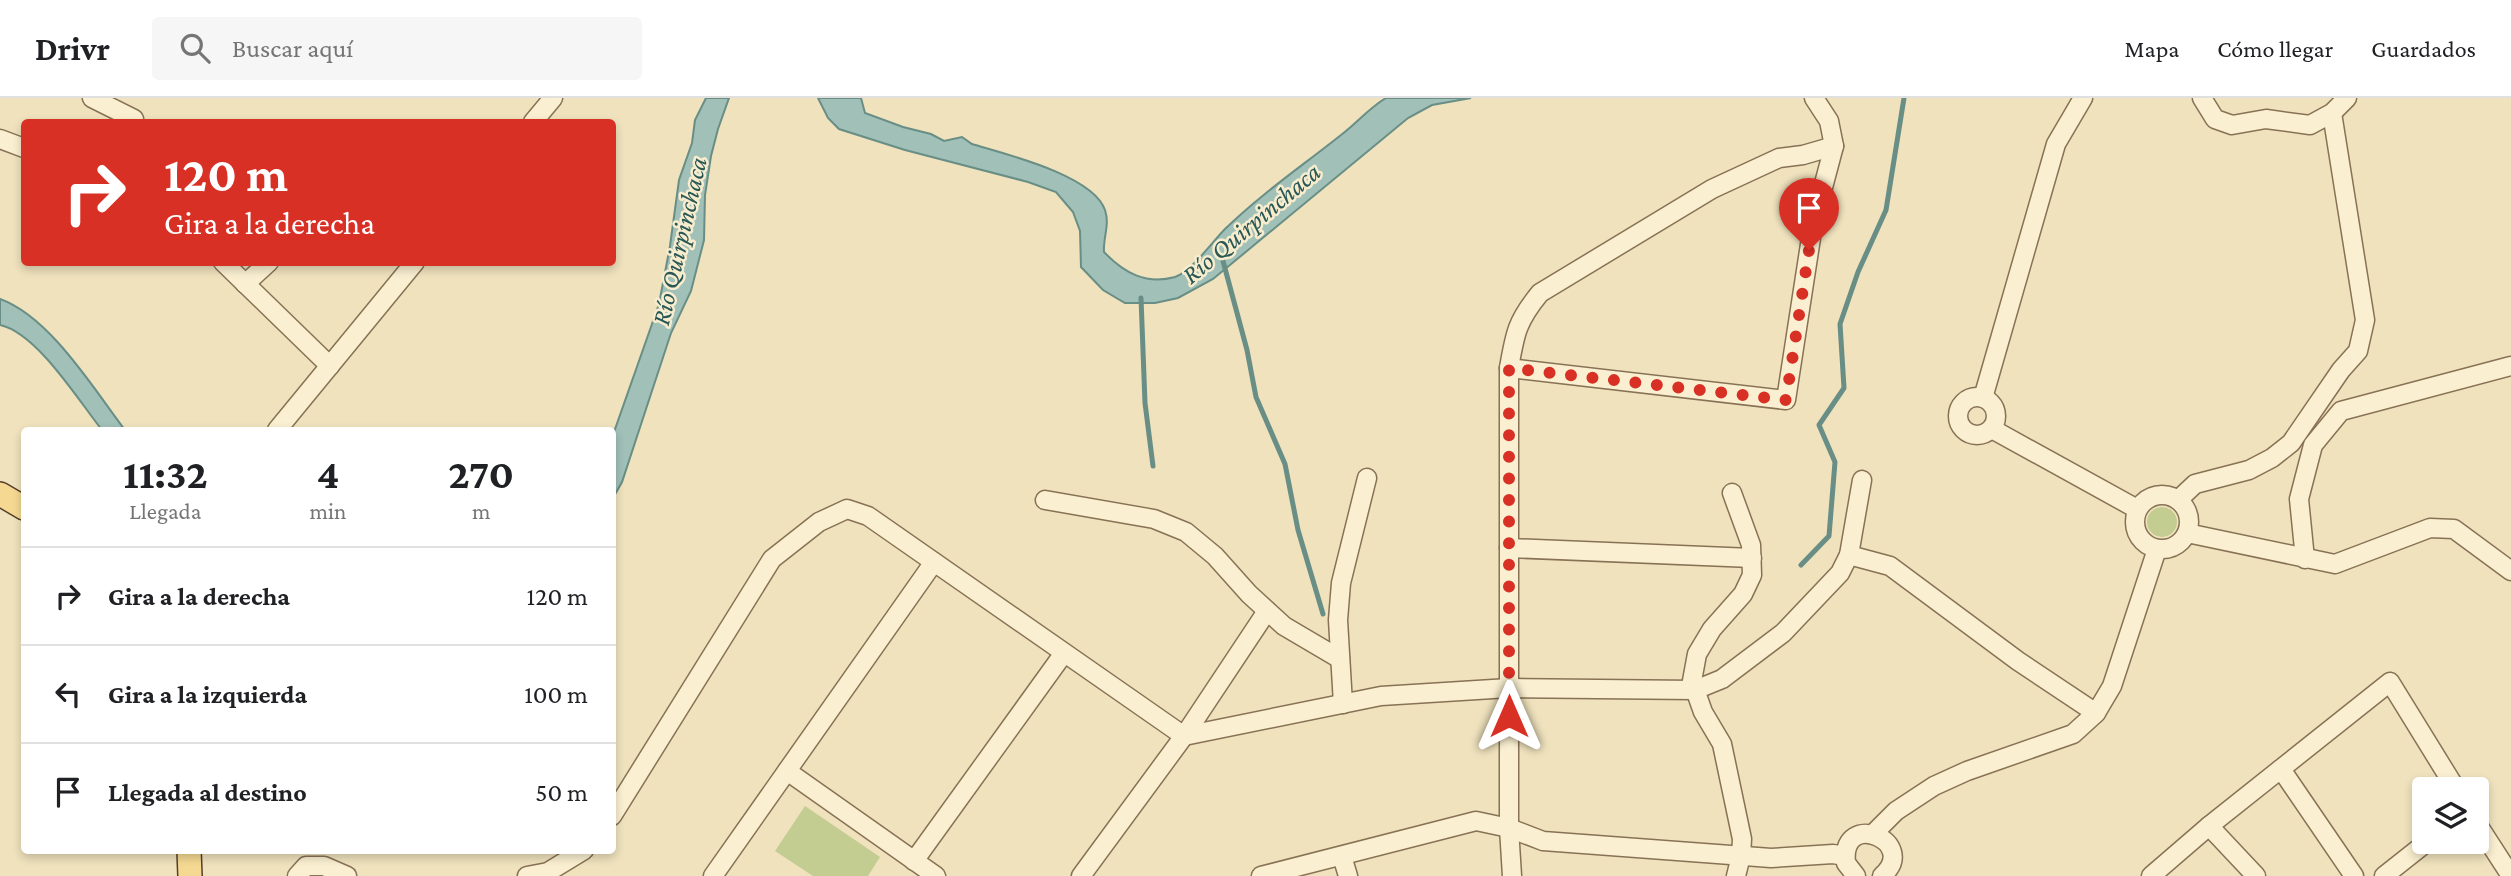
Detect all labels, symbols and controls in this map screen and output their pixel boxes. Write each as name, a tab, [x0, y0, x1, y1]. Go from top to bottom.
search box	[152, 17, 642, 80]
icon: search	[176, 29, 214, 67]
text: Drivr	[35, 30, 110, 67]
text: Buscar aquí	[232, 34, 353, 63]
text: Mapa	[2125, 35, 2179, 62]
text: Cómo llegar	[2217, 35, 2333, 62]
text: Guardados	[2371, 35, 2476, 62]
icon: right	[49, 147, 140, 238]
text: 120 m	[164, 147, 288, 202]
water label: Río Quirpinchaca	[646, 154, 713, 328]
water label: Río Quirpinchaca	[1176, 157, 1326, 290]
pin	[1779, 178, 1839, 250]
icon: arrive	[1790, 189, 1828, 227]
text: Gira a la derecha	[164, 205, 375, 241]
text: 11:32	[123, 450, 208, 497]
text: 4	[317, 450, 339, 497]
text: 270	[448, 450, 514, 497]
text: Llegada	[129, 498, 201, 524]
text: min	[310, 498, 346, 524]
text: m	[472, 498, 490, 524]
icon: right	[49, 577, 87, 615]
text: Gira a la derecha	[108, 582, 290, 611]
text: 120 m	[527, 582, 588, 611]
icon: left	[49, 675, 87, 713]
position arrow	[1472, 679, 1546, 753]
text: Gira a la izquierda	[108, 680, 307, 709]
text: 100 m	[524, 680, 588, 709]
icon: arrive	[49, 773, 87, 811]
map controls	[2412, 777, 2489, 854]
button: layers	[2412, 777, 2489, 854]
text: Llegada al destino	[108, 778, 307, 807]
text: 50 m	[535, 778, 588, 807]

